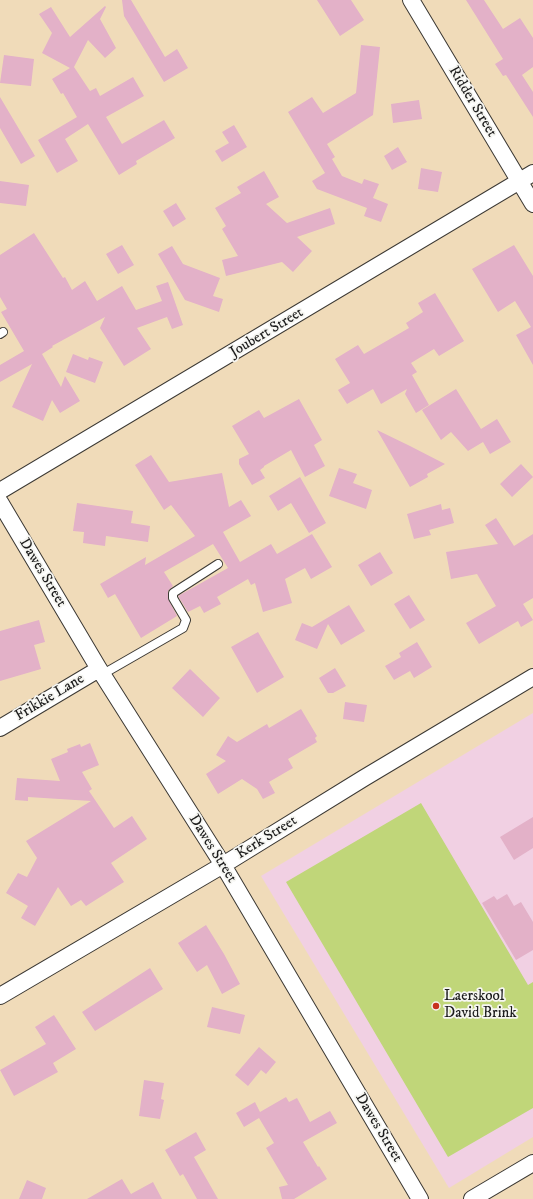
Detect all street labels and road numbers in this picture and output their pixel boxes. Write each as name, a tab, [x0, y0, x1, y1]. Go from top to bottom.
street label: Ridder Street	[444, 63, 500, 141]
street label: Joubert Street	[227, 304, 307, 362]
street label: Dawes Street	[14, 535, 70, 611]
street label: Frikkie Lane	[12, 670, 88, 726]
street label: Dawes Street	[184, 812, 240, 886]
street label: Kerk Street	[233, 812, 301, 864]
street label: Dawes Street	[350, 1090, 406, 1166]

